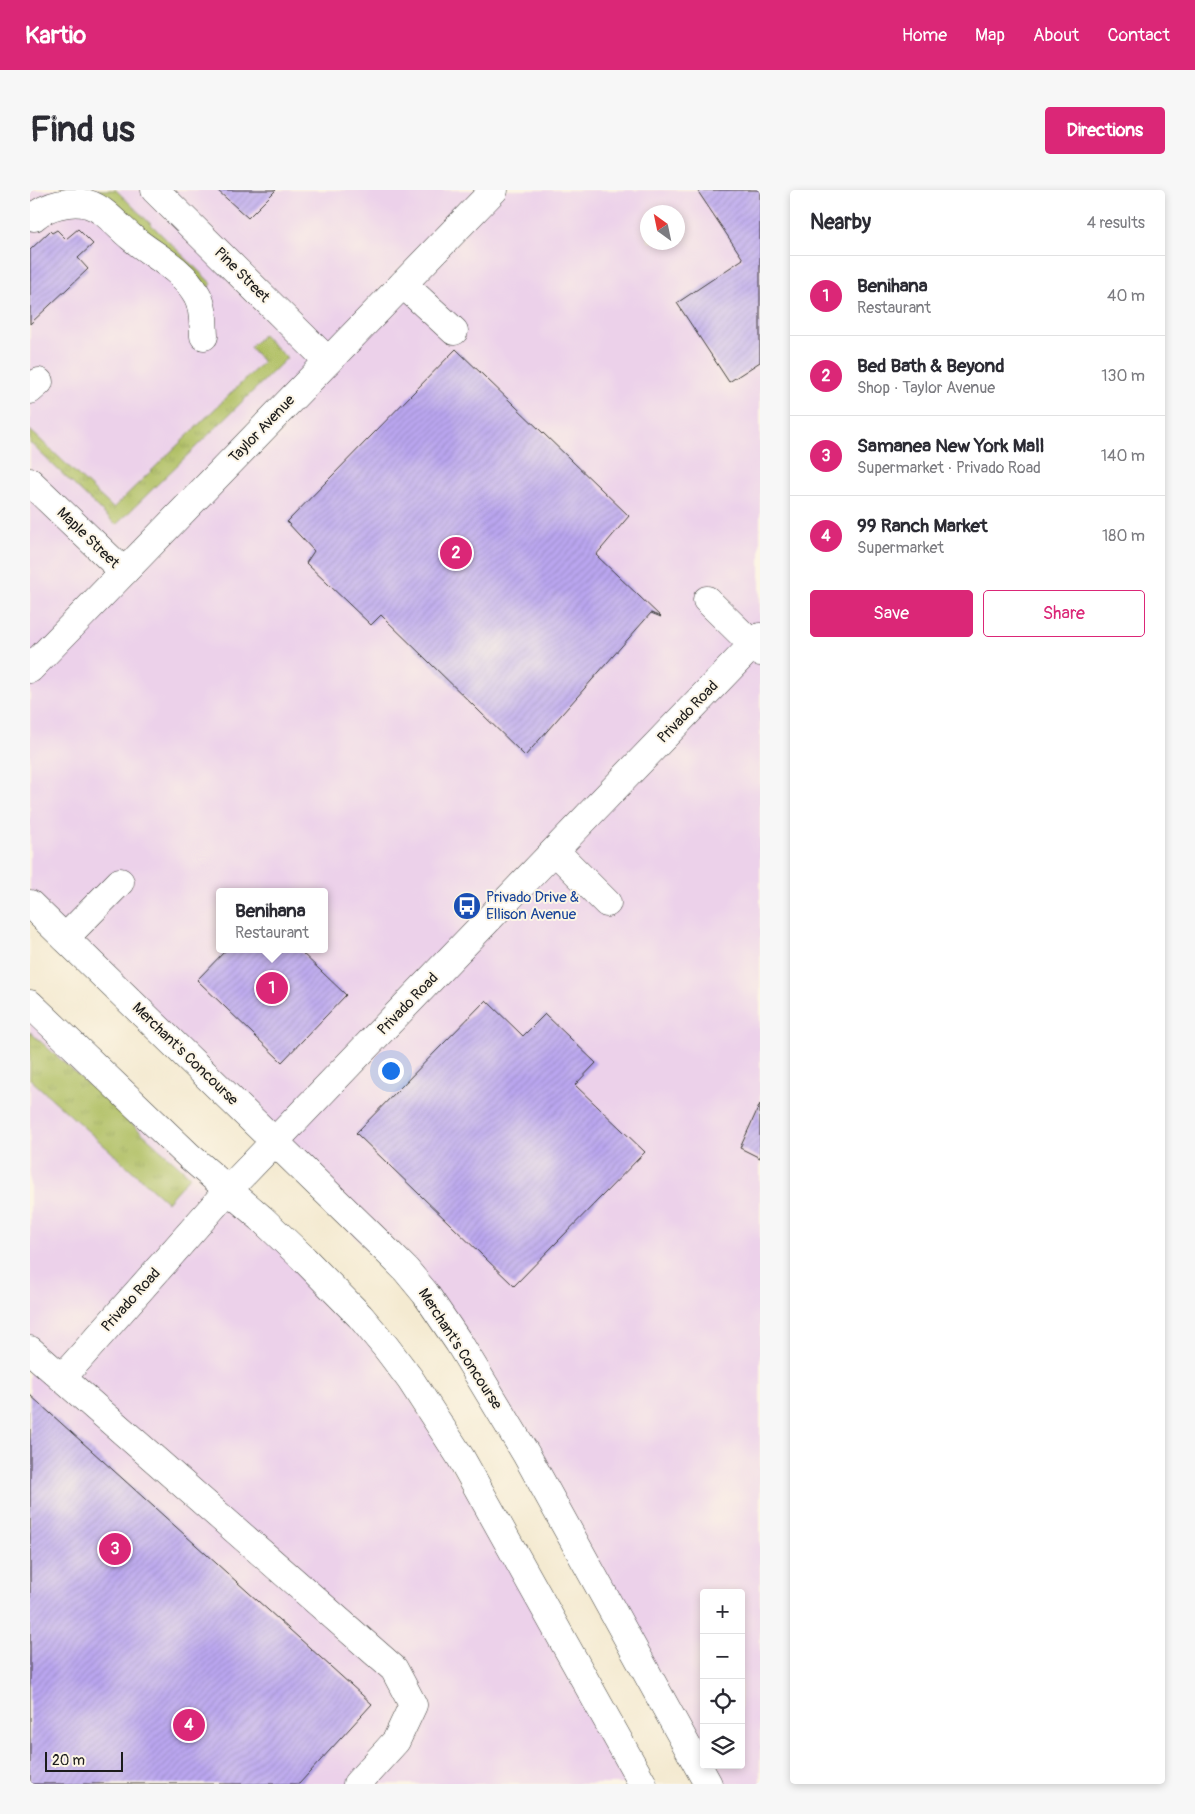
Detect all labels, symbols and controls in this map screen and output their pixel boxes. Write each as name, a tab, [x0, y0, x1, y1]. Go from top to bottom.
text: Kartio	[25, 21, 86, 50]
text: Home	[902, 24, 947, 47]
text: Map	[975, 24, 1005, 47]
text: About	[1033, 24, 1079, 47]
text: Contact	[1107, 24, 1170, 47]
button: Directions	[1045, 107, 1165, 154]
text: Find us	[30, 108, 135, 152]
north arrow	[640, 205, 685, 250]
text: Nearby	[810, 209, 871, 236]
text: 4 results	[1087, 213, 1145, 233]
street label: Pine Street	[210, 243, 274, 307]
text: Benihana	[857, 274, 928, 298]
text: 1	[823, 286, 829, 306]
text: 40 m	[1107, 286, 1145, 306]
text: Restaurant	[857, 298, 931, 318]
text: Bed Bath & Beyond	[857, 354, 1005, 378]
text: 2	[822, 366, 830, 386]
text: 130 m	[1101, 366, 1145, 386]
text: Shop · Taylor Avenue	[857, 378, 995, 398]
street label: Taylor Avenue	[225, 391, 300, 467]
text: Samanea New York Mall	[857, 434, 1044, 458]
text: 3	[822, 446, 830, 466]
text: 140 m	[1101, 446, 1145, 466]
text: Supermarket · Privado Road	[857, 458, 1041, 478]
street label: Maple Street	[53, 503, 124, 573]
text: 99 Ranch Market	[857, 514, 988, 538]
text: 4	[821, 526, 831, 546]
text: 180 m	[1102, 526, 1145, 546]
pin: 2	[440, 534, 472, 572]
text: Supermarket	[857, 538, 944, 558]
button: Save	[810, 590, 973, 637]
button: Share	[983, 590, 1145, 637]
street label: Privado Road	[654, 677, 722, 747]
popup	[216, 888, 328, 953]
place label: Privado Drive & Ellison Avenue	[486, 888, 579, 924]
bus stop icon: Privado Drive & Ellison Avenue	[452, 891, 482, 921]
text: Benihana	[235, 899, 306, 923]
text: Restaurant	[235, 923, 309, 943]
pin: 1	[256, 969, 288, 1007]
street label: Privado Road	[374, 969, 442, 1039]
street label: Merchant's Concourse	[128, 998, 243, 1110]
your location	[378, 1058, 404, 1084]
street label: Privado Road	[97, 1264, 165, 1336]
street label: Merchant's Concourse	[414, 1285, 507, 1414]
pin: 3	[99, 1530, 131, 1568]
map controls	[700, 1589, 745, 1769]
button: +	[700, 1589, 745, 1634]
button: −	[700, 1634, 745, 1679]
button: locate	[700, 1679, 745, 1724]
pin: 4	[173, 1706, 205, 1744]
button: layers	[700, 1724, 745, 1769]
scale bar	[45, 1749, 122, 1772]
text: 20 m	[52, 1752, 85, 1769]

